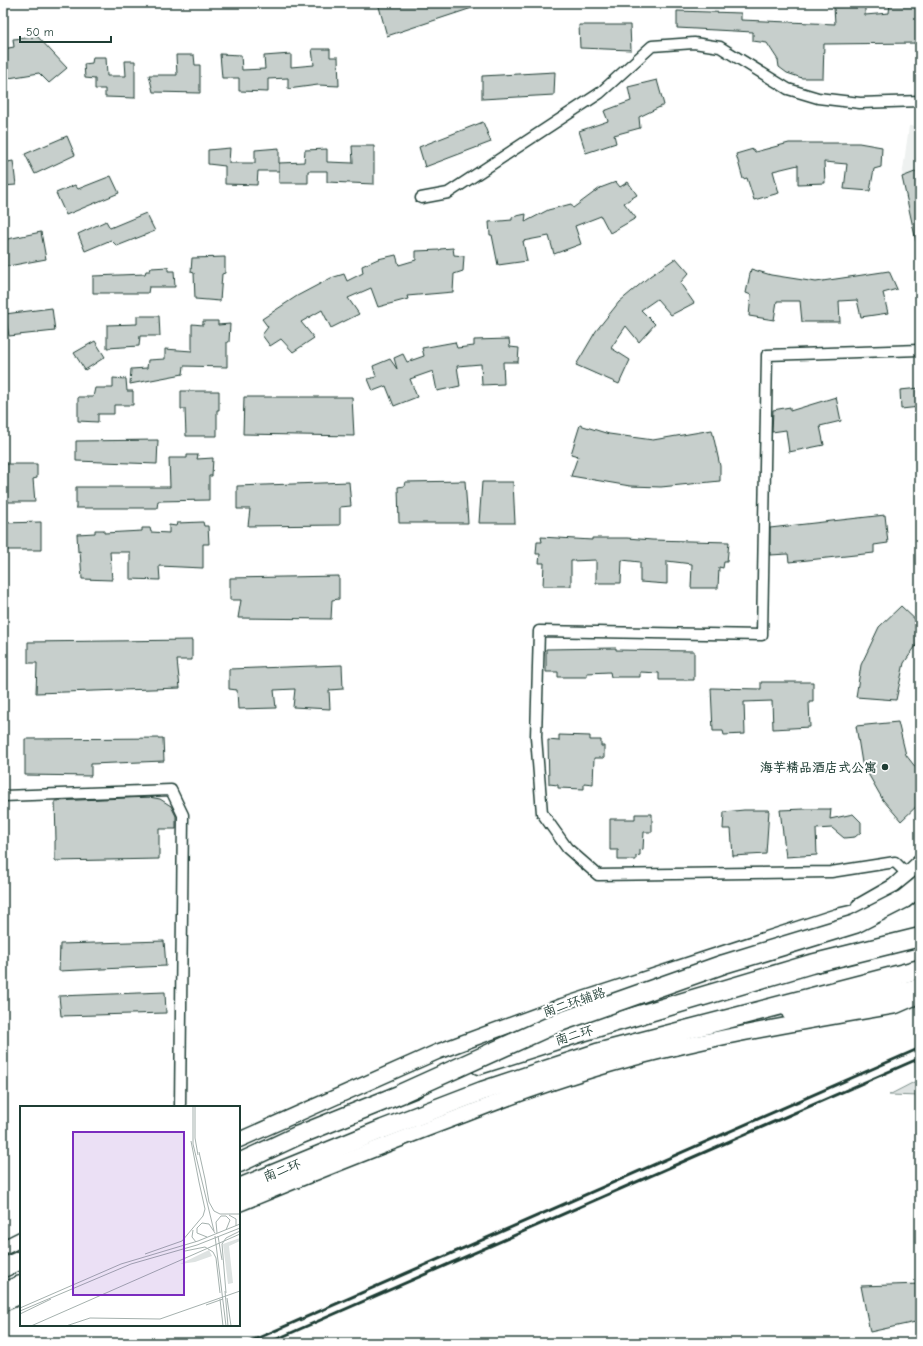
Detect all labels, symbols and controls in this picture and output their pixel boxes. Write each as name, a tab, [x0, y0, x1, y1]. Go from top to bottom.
scale bar	[20, 18, 111, 44]
text: 50 m	[26, 25, 54, 39]
place label: 海芋精品酒店式公寓	[760, 760, 877, 775]
marker: 海芋精品酒店式公寓	[880, 762, 890, 772]
street label: 南二环辅路	[541, 984, 607, 1020]
street label: 南二环	[553, 1022, 595, 1048]
inset map	[20, 1106, 240, 1326]
street label: 南二环	[261, 1156, 303, 1184]

